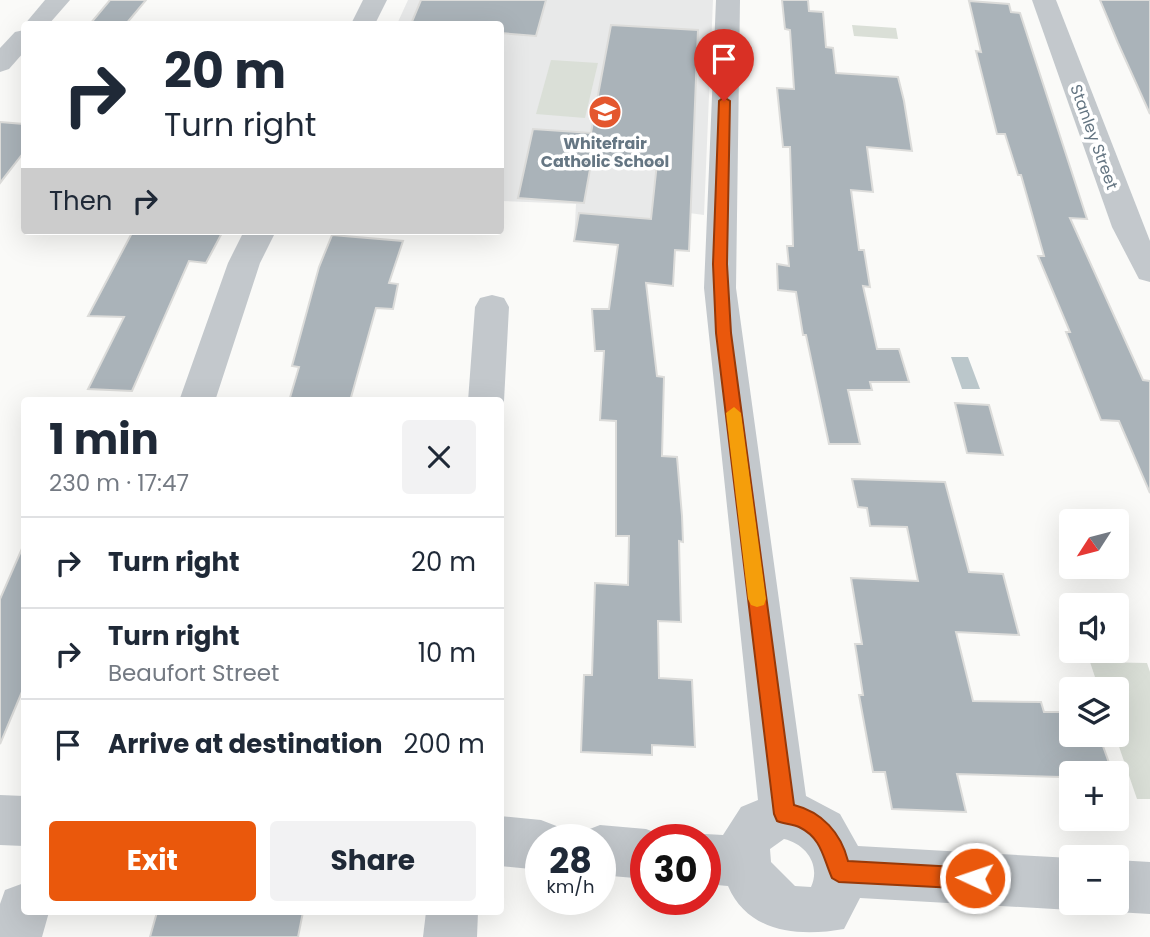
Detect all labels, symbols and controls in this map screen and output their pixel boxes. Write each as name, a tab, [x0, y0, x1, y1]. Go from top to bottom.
pin	[694, 29, 754, 101]
text: 20 m	[164, 37, 286, 105]
icon: arrive	[705, 40, 743, 78]
icon: right	[49, 49, 140, 140]
street label: Stanley Street	[1064, 81, 1124, 193]
school or university icon: Whitefrair Catholic School	[586, 93, 624, 131]
text: Turn right	[164, 102, 316, 147]
place label: Whitefrair Catholic School	[541, 132, 669, 173]
icon: right	[126, 182, 164, 220]
text: Then	[49, 183, 112, 219]
text: 1 min	[49, 410, 159, 469]
button: close	[402, 420, 476, 494]
text: 230 m · 17:47	[49, 467, 189, 499]
north arrow	[1059, 509, 1129, 579]
map controls	[1059, 509, 1129, 915]
icon: right	[49, 544, 87, 582]
text: Turn right	[108, 544, 240, 580]
text: 20 m	[411, 544, 476, 580]
button: sound	[1059, 593, 1129, 663]
text: Turn right	[108, 618, 240, 654]
icon: right	[49, 635, 87, 673]
text: 10 m	[418, 635, 476, 671]
text: Beaufort Street	[108, 657, 279, 689]
button: layers	[1059, 677, 1129, 747]
icon: arrive	[49, 726, 87, 764]
text: Arrive at destination	[108, 726, 383, 762]
text: 200 m	[404, 726, 485, 762]
button: +	[1059, 761, 1129, 831]
button: Exit	[49, 821, 256, 901]
button: Share	[270, 821, 476, 901]
speed limit sign: 30	[630, 824, 721, 915]
text: 28	[549, 836, 592, 885]
position arrow	[938, 841, 1012, 915]
button: −	[1059, 845, 1129, 915]
text: km/h	[547, 874, 594, 899]

